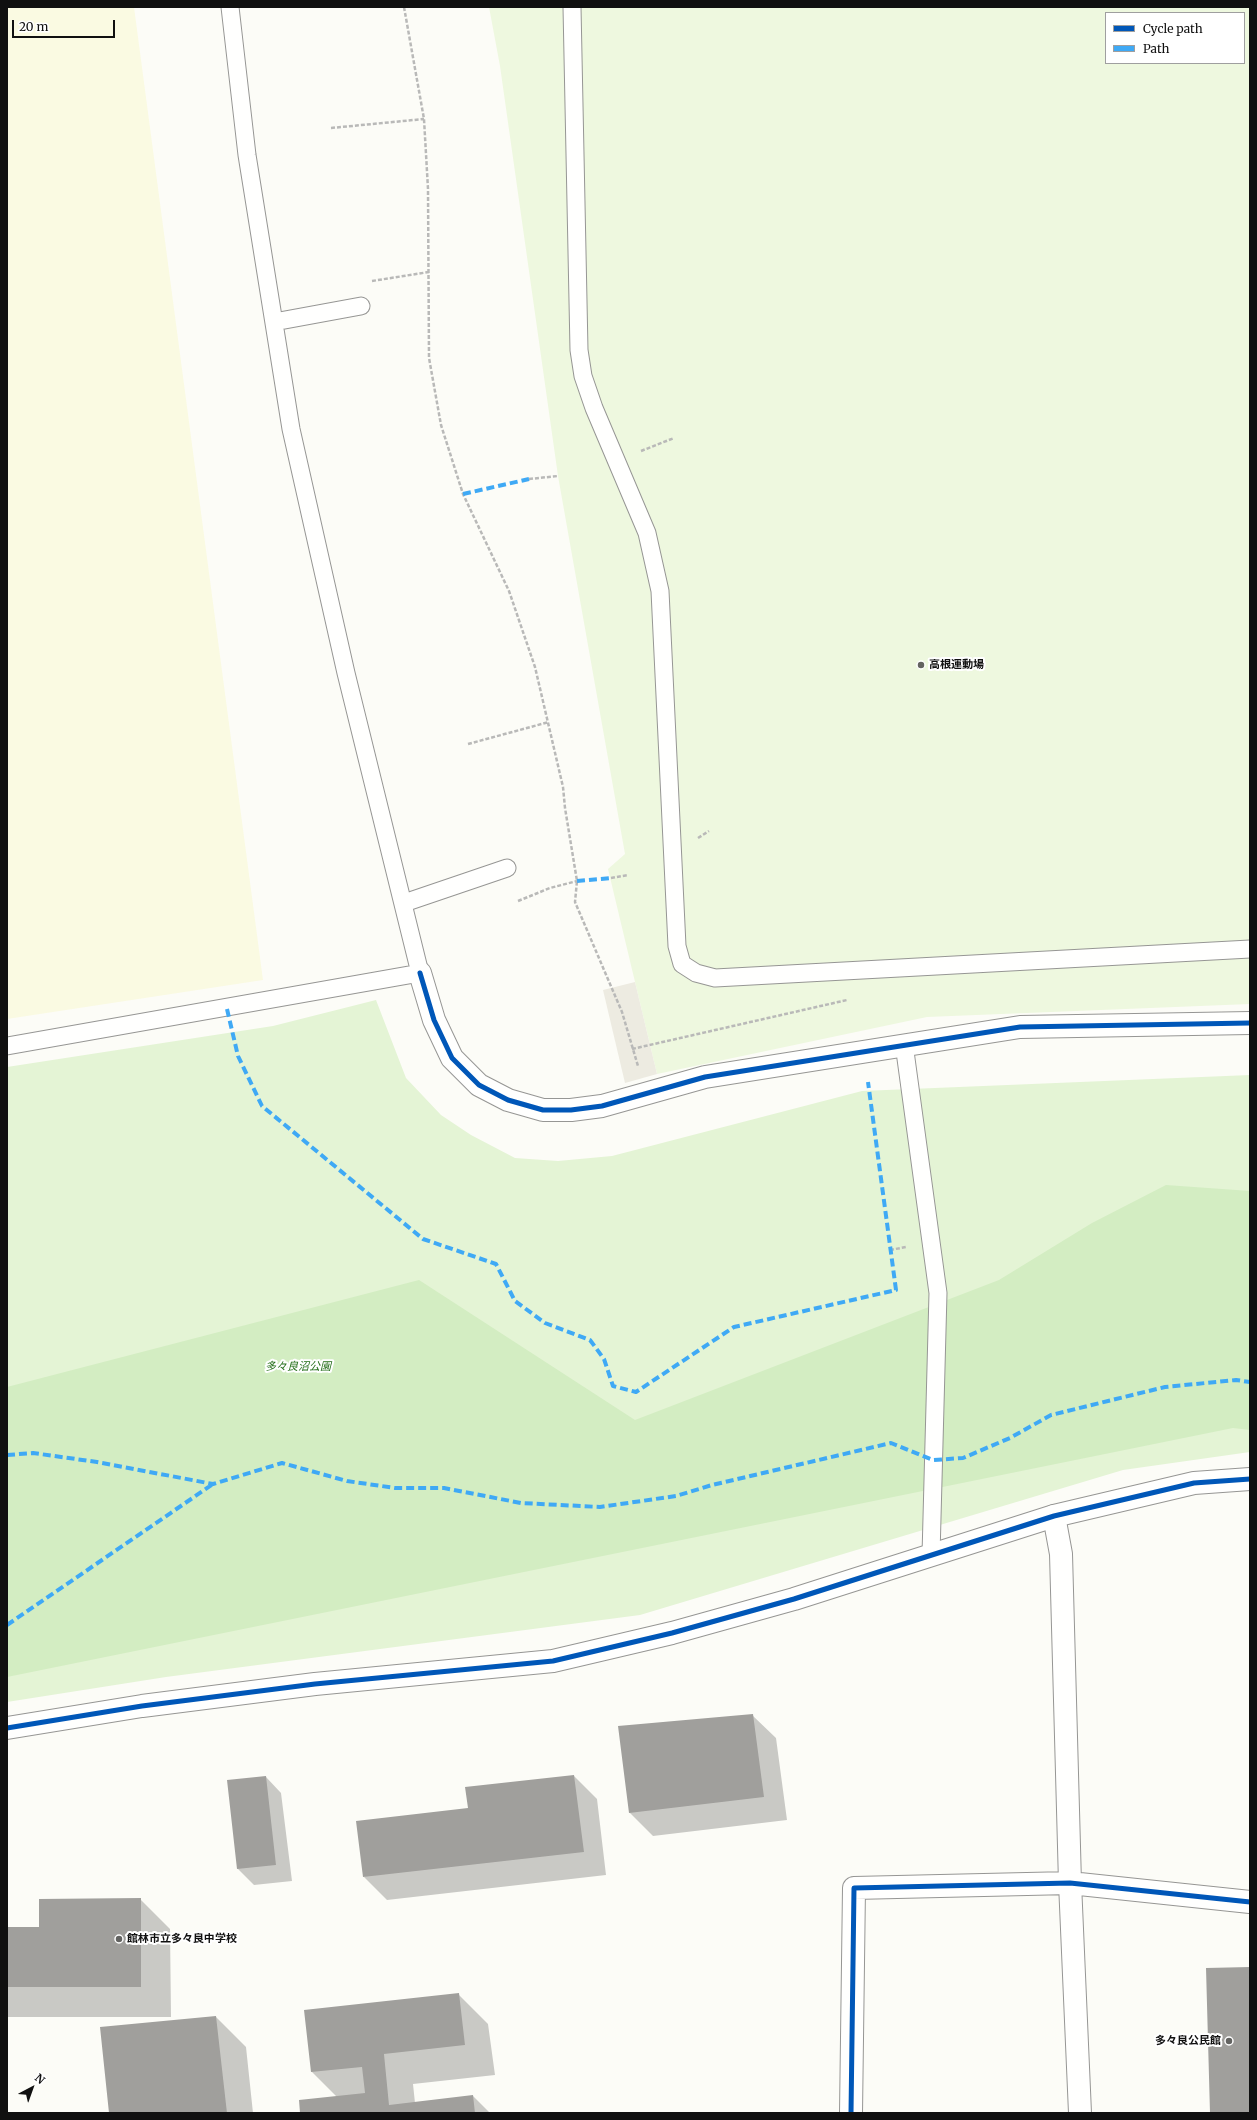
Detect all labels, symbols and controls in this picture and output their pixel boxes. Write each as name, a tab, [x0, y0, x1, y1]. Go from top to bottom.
scale bar	[14, 12, 117, 38]
legend	[1105, 12, 1245, 64]
text: 20 m	[19, 19, 48, 34]
text: Cycle path	[1143, 21, 1203, 36]
text: Path	[1143, 41, 1169, 56]
place label: 高根運動場	[929, 658, 984, 672]
marker: 高根運動場	[916, 660, 926, 670]
park label: 多々良沼公園	[265, 1360, 331, 1374]
place label: 館林市立多々良中学校	[127, 1932, 237, 1946]
marker: 館林市立多々良中学校	[114, 1934, 124, 1944]
place label: 多々良公民館	[1155, 2034, 1221, 2048]
marker: 多々良公民館	[1224, 2036, 1234, 2046]
north arrow	[12, 2068, 52, 2108]
text: N	[32, 2071, 48, 2087]

